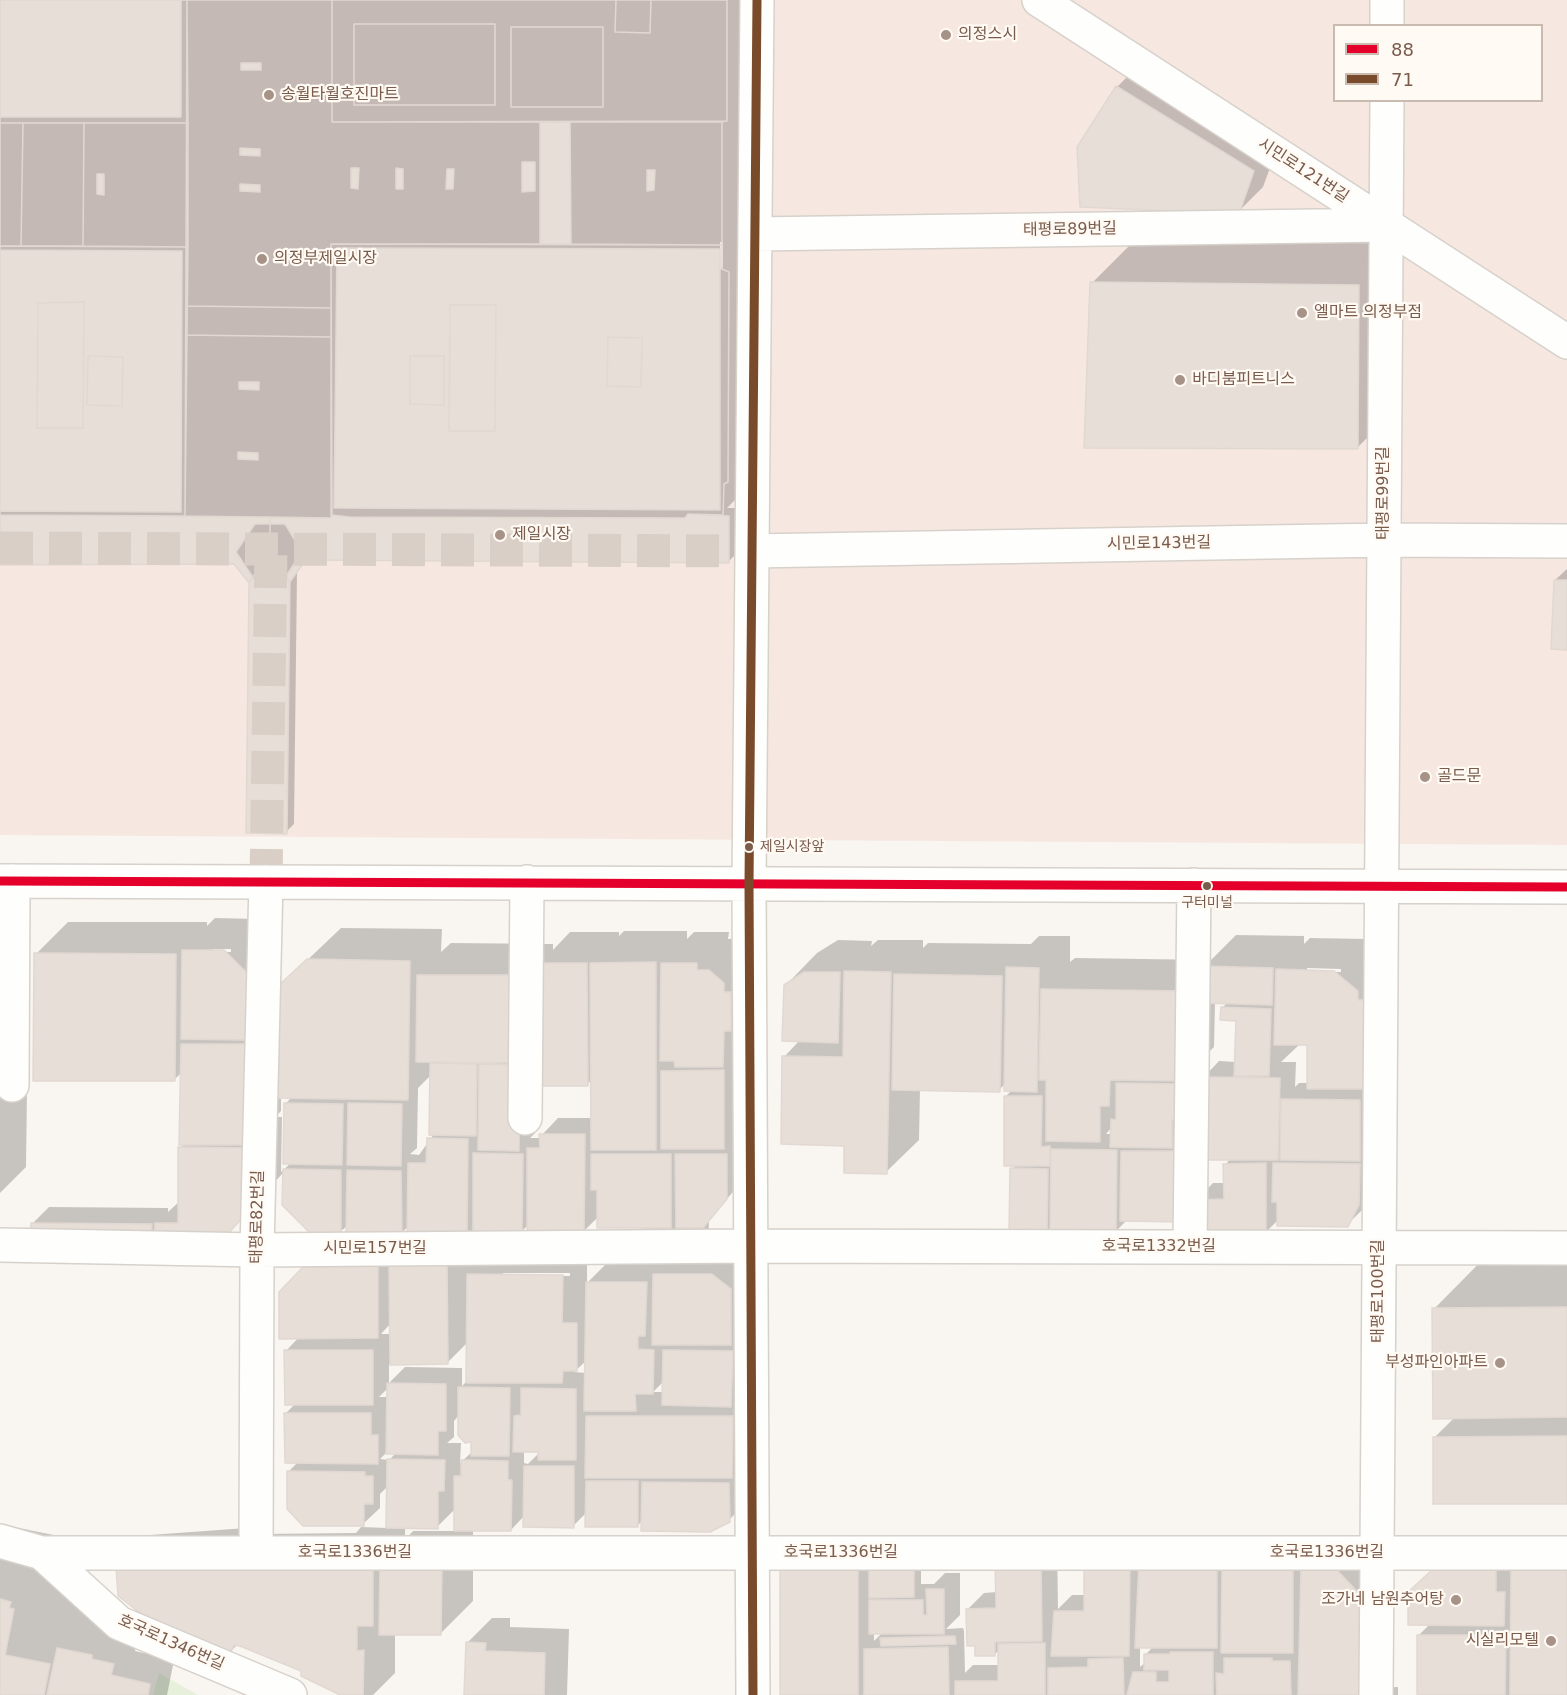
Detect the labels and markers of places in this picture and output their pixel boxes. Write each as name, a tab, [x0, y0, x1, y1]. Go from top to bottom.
place label: 의정스시	[958, 25, 1017, 45]
marker: 의정스시	[939, 28, 953, 42]
place label: 송월타월호진마트	[281, 85, 399, 105]
marker: 송월타월호진마트	[262, 88, 276, 102]
place label: 의정부제일시장	[274, 249, 377, 269]
marker: 의정부제일시장	[255, 252, 269, 266]
place label: 엘마트 의정부점	[1314, 303, 1422, 323]
marker: 엘마트 의정부점	[1295, 306, 1309, 320]
place label: 바디붐피트니스	[1192, 370, 1295, 390]
marker: 바디붐피트니스	[1173, 373, 1187, 387]
place label: 제일시장	[512, 525, 571, 545]
marker: 제일시장	[493, 528, 507, 542]
place label: 골드문	[1437, 767, 1481, 787]
marker: 골드문	[1418, 770, 1432, 784]
place label: 제일시장앞	[760, 839, 824, 855]
marker: 제일시장앞	[743, 841, 755, 853]
marker: 구터미널	[1201, 880, 1213, 892]
place label: 구터미널	[1181, 895, 1233, 911]
place label: 부성파인아파트	[1385, 1353, 1488, 1373]
marker: 부성파인아파트	[1493, 1356, 1507, 1370]
place label: 조가네 남원추어탕	[1321, 1590, 1444, 1610]
marker: 조가네 남원추어탕	[1449, 1593, 1463, 1607]
place label: 시실리모텔	[1465, 1631, 1539, 1651]
marker: 시실리모텔	[1544, 1634, 1558, 1648]

